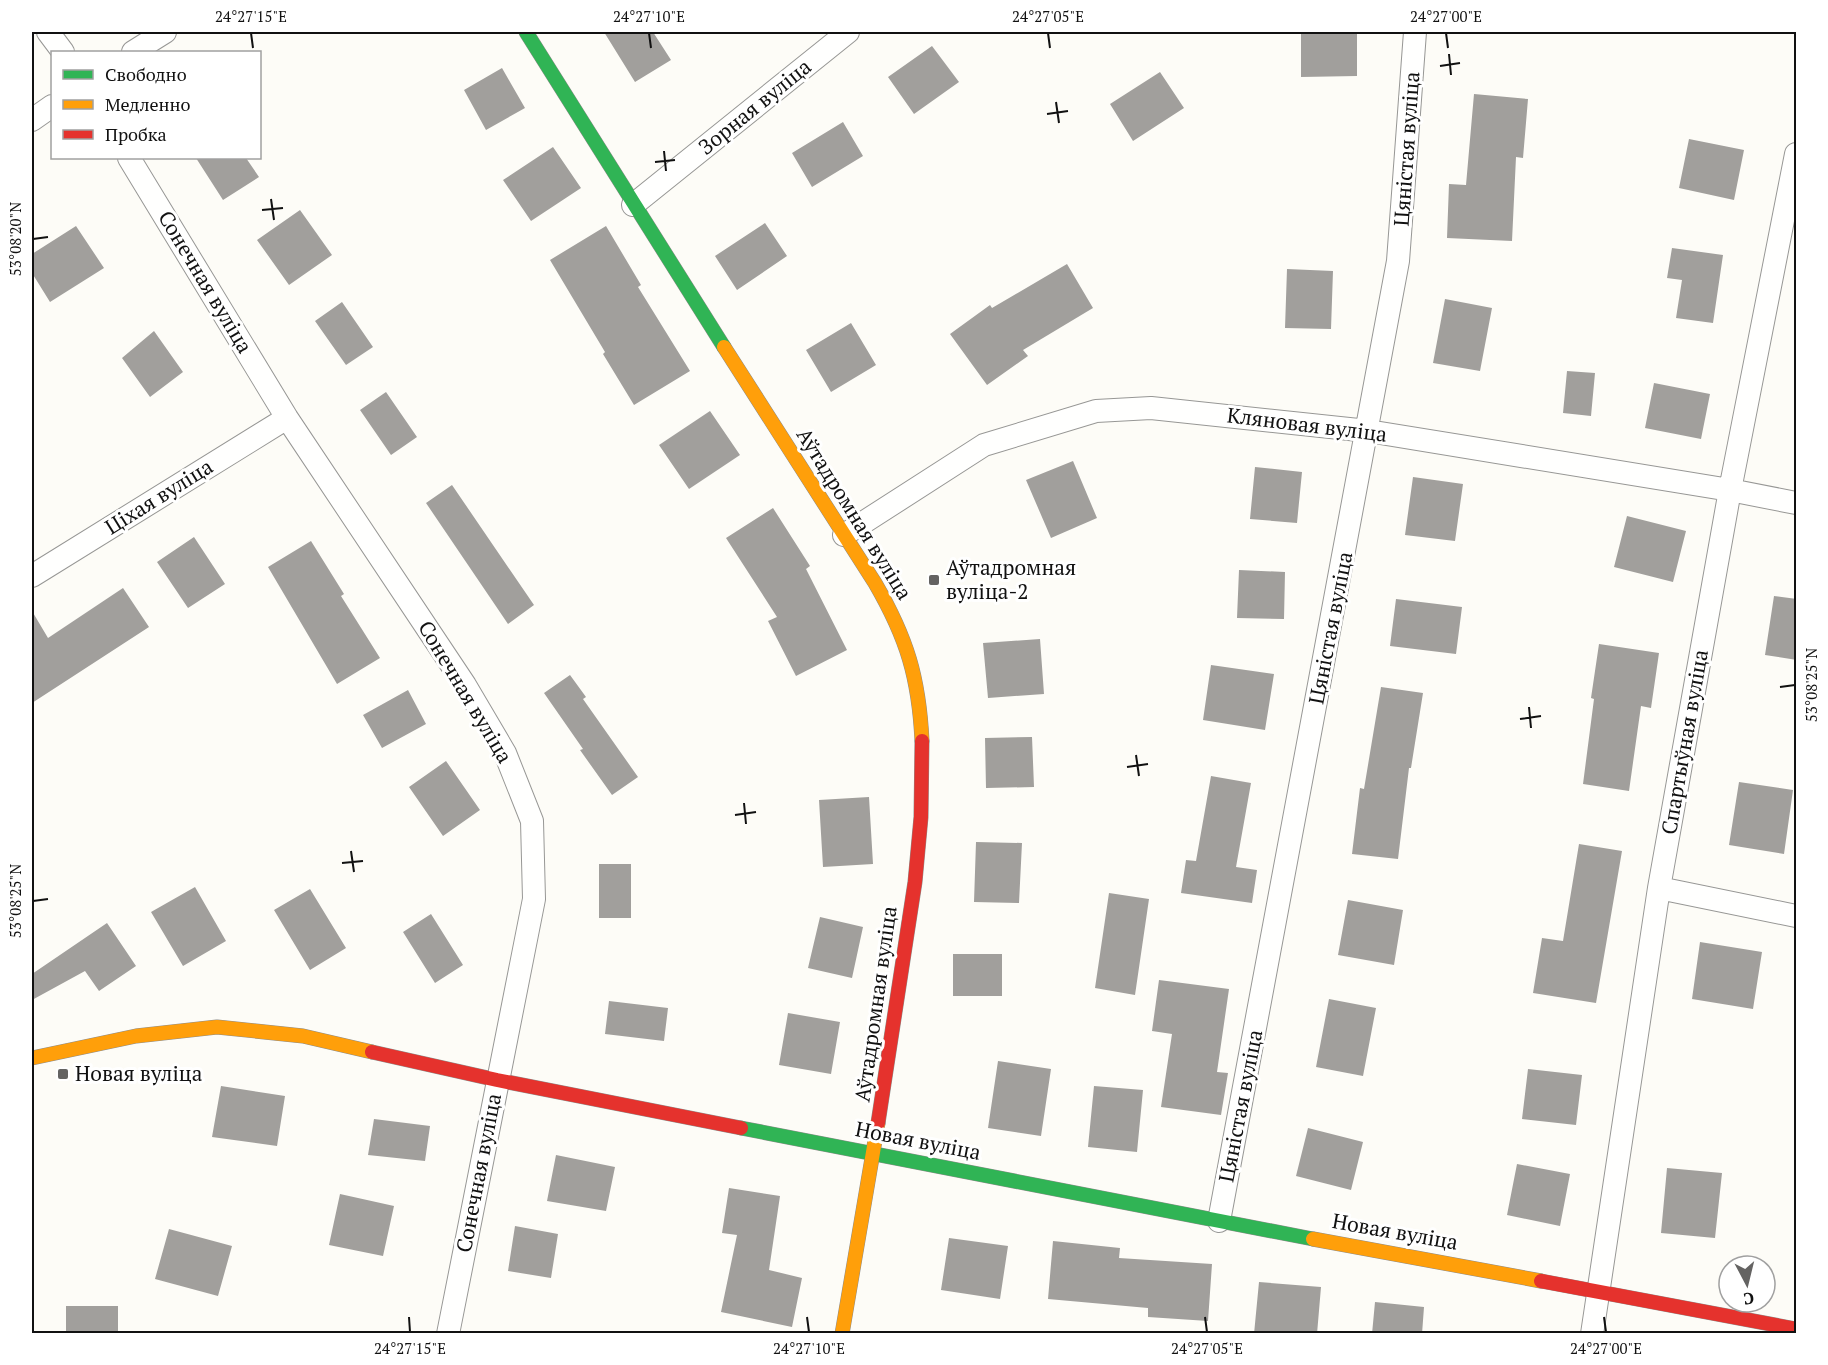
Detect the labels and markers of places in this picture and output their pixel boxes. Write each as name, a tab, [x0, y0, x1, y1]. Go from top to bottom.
place label: Аўтадромная вуліца-2	[946, 553, 1076, 605]
marker: Аўтадромная вуліца-2	[927, 573, 941, 587]
place label: Новая вуліца	[75, 1059, 203, 1087]
marker: Новая вуліца	[56, 1067, 70, 1081]

